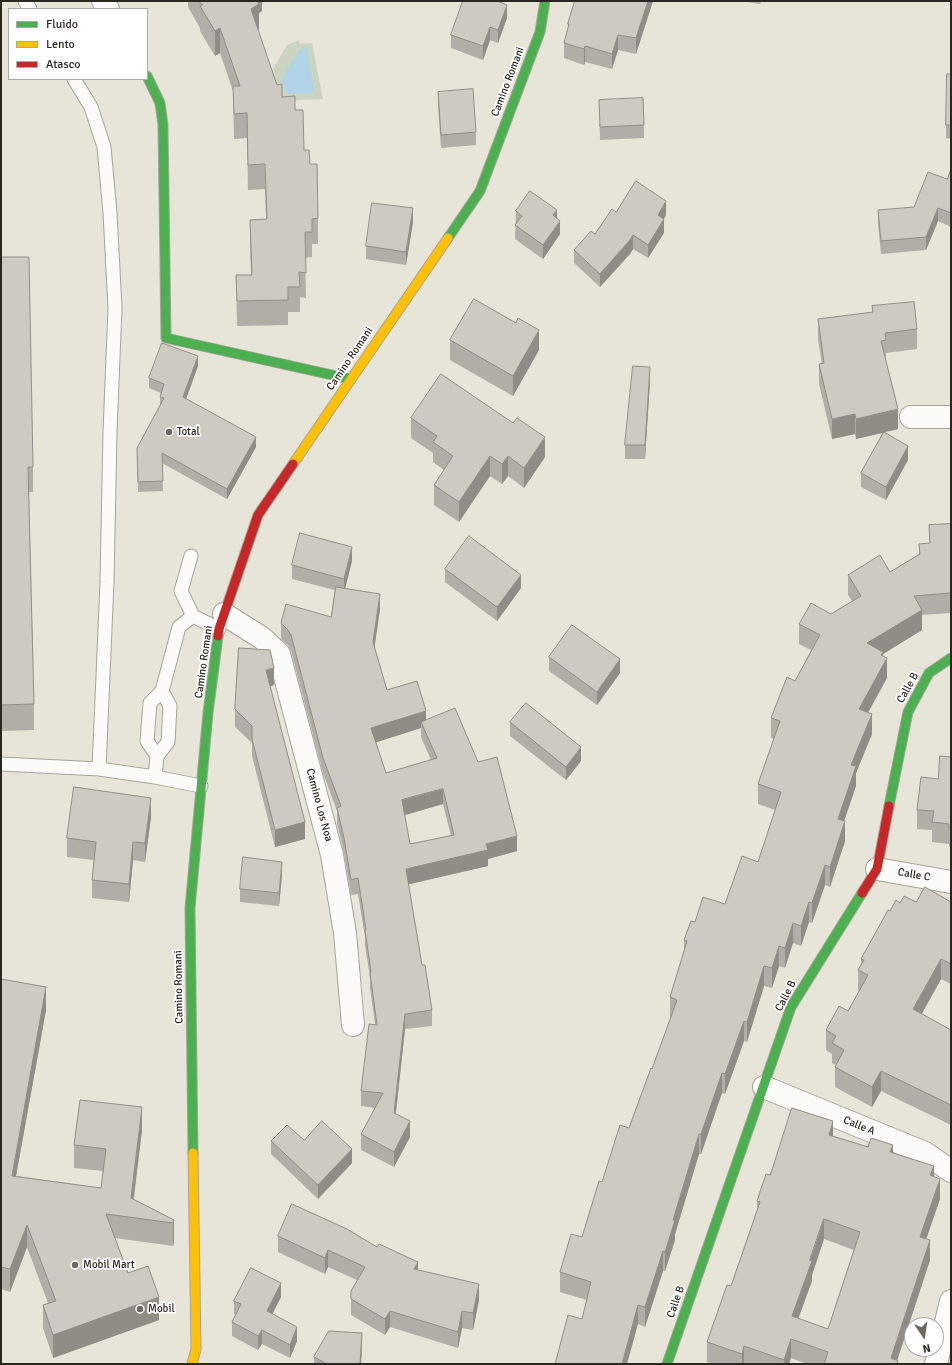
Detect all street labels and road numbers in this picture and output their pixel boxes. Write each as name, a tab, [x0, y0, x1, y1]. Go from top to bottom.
street label: Camino Romani	[489, 45, 527, 119]
street label: Camino Romani	[324, 325, 376, 393]
street label: Camino Romani	[192, 625, 216, 699]
street label: Calle B	[894, 670, 922, 706]
street label: Camino Los Noa	[303, 767, 335, 843]
street label: Calle C	[897, 866, 931, 884]
street label: Camino Romani	[172, 950, 186, 1024]
street label: Calle B	[773, 978, 799, 1014]
street label: Calle A	[841, 1114, 877, 1138]
street label: Calle B	[664, 1284, 688, 1320]

